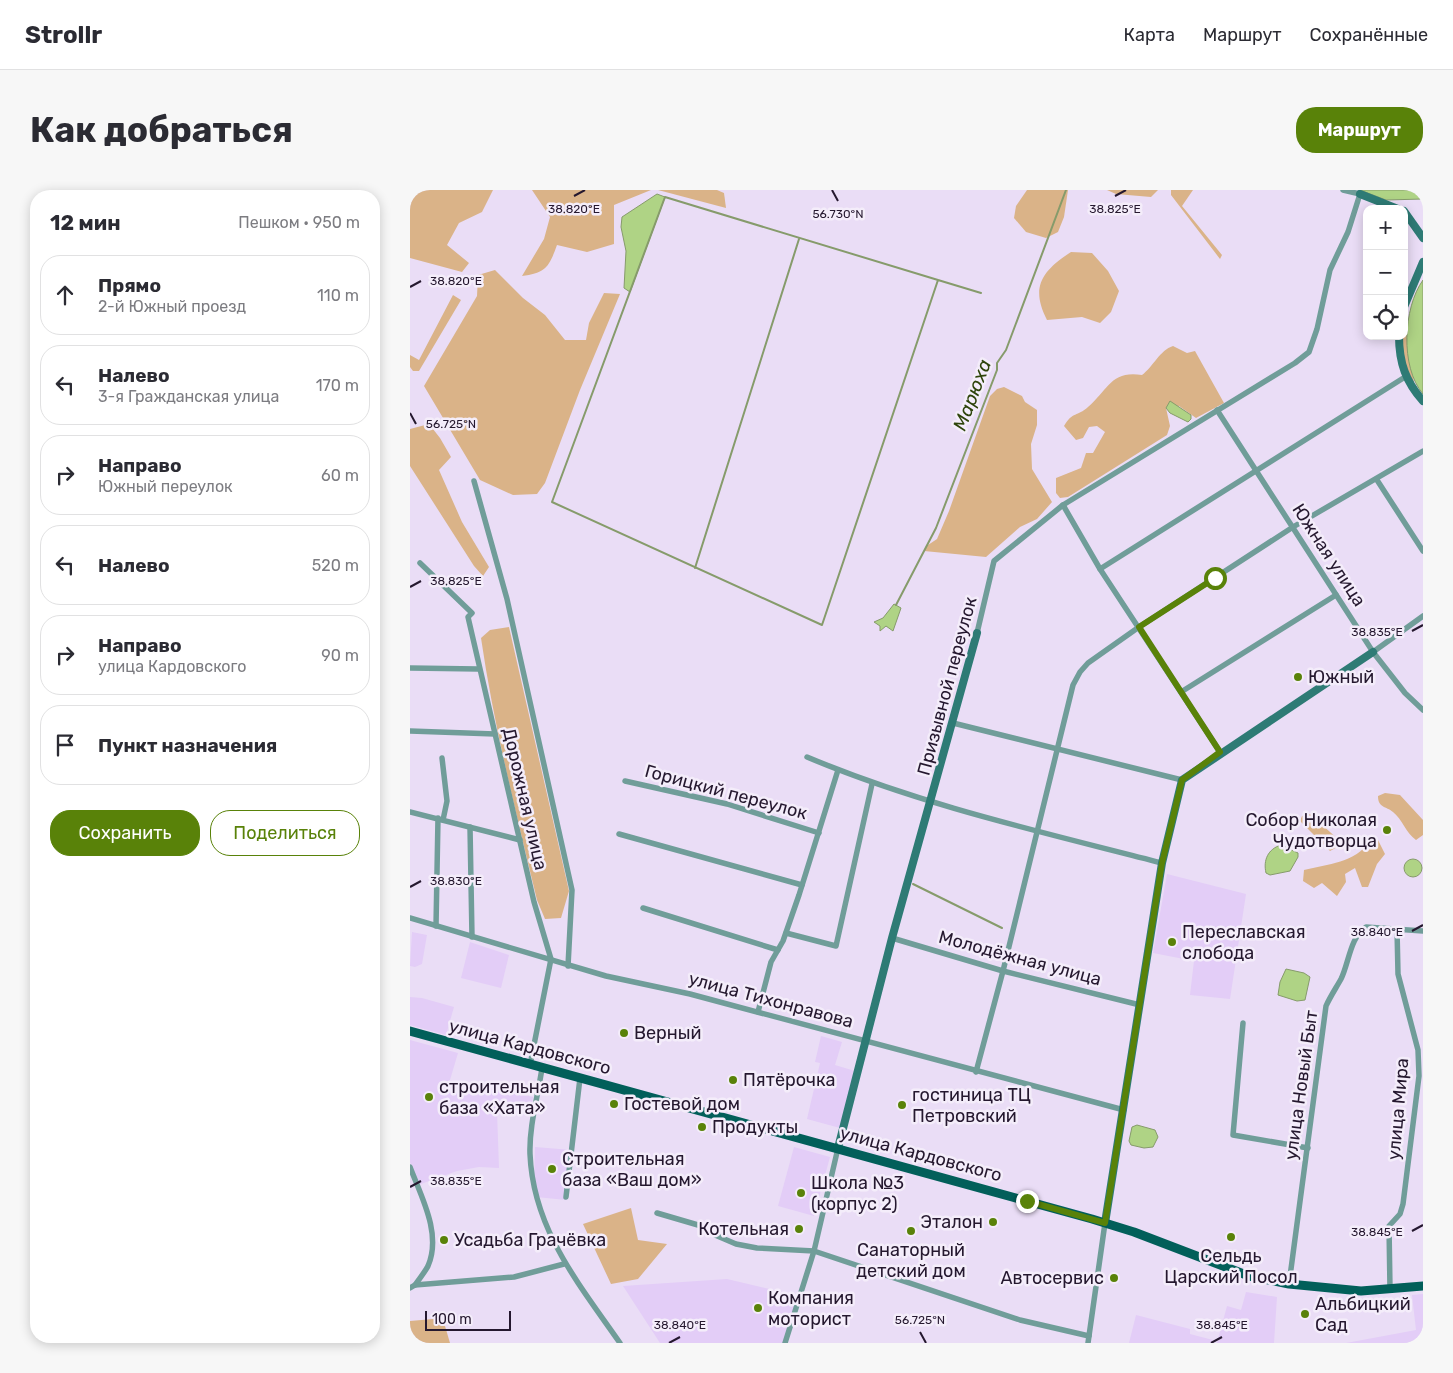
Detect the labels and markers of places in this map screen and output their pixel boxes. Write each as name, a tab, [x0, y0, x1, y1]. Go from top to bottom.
place label: Южный	[1308, 666, 1374, 688]
marker: Южный	[1292, 671, 1304, 683]
place label: Собор Николая Чудотворца	[1245, 809, 1377, 852]
marker: Собор Николая Чудотворца	[1381, 824, 1393, 836]
place label: Переславская слобода	[1182, 921, 1305, 964]
marker: Переславская слобода	[1166, 936, 1178, 948]
place label: Верный	[634, 1022, 702, 1044]
marker: Верный	[618, 1027, 630, 1039]
place label: Пятёрочка	[743, 1069, 836, 1091]
marker: Пятёрочка	[727, 1074, 739, 1086]
place label: строительная база «Хата»	[439, 1076, 560, 1119]
place label: гостиница ТЦ Петровский	[912, 1084, 1031, 1127]
marker: строительная база «Хата»	[423, 1091, 435, 1103]
place label: Гостевой дом	[624, 1093, 740, 1115]
marker: Гостевой дом	[608, 1098, 620, 1110]
marker: гостиница ТЦ Петровский	[896, 1099, 908, 1111]
place label: Продукты	[712, 1116, 798, 1138]
marker: Продукты	[696, 1121, 708, 1133]
place label: Строительная база «Ваш дом»	[562, 1148, 702, 1191]
marker: Строительная база «Ваш дом»	[546, 1163, 558, 1175]
place label: Школа №3 (корпус 2)	[811, 1172, 904, 1215]
marker: Школа №3 (корпус 2)	[795, 1187, 807, 1199]
place label: Эталон	[921, 1211, 983, 1233]
marker: Эталон	[987, 1216, 999, 1228]
place label: Котельная	[698, 1218, 789, 1240]
marker: Котельная	[793, 1223, 805, 1235]
marker: Санаторный детский дом	[905, 1225, 917, 1237]
place label: Усадьба Грачёвка	[454, 1229, 606, 1251]
marker: Сельдь Царский Посол	[1225, 1231, 1237, 1243]
marker: Усадьба Грачёвка	[438, 1234, 450, 1246]
place label: Санаторный детский дом	[856, 1239, 966, 1282]
place label: Сельдь Царский Посол	[1164, 1245, 1298, 1288]
place label: Автосервис	[1001, 1267, 1104, 1289]
marker: Автосервис	[1108, 1272, 1120, 1284]
place label: Компания моторист	[768, 1287, 854, 1330]
place label: Альбицкий Сад	[1315, 1293, 1411, 1336]
marker: Компания моторист	[752, 1302, 764, 1314]
marker: Альбицкий Сад	[1299, 1308, 1311, 1320]

